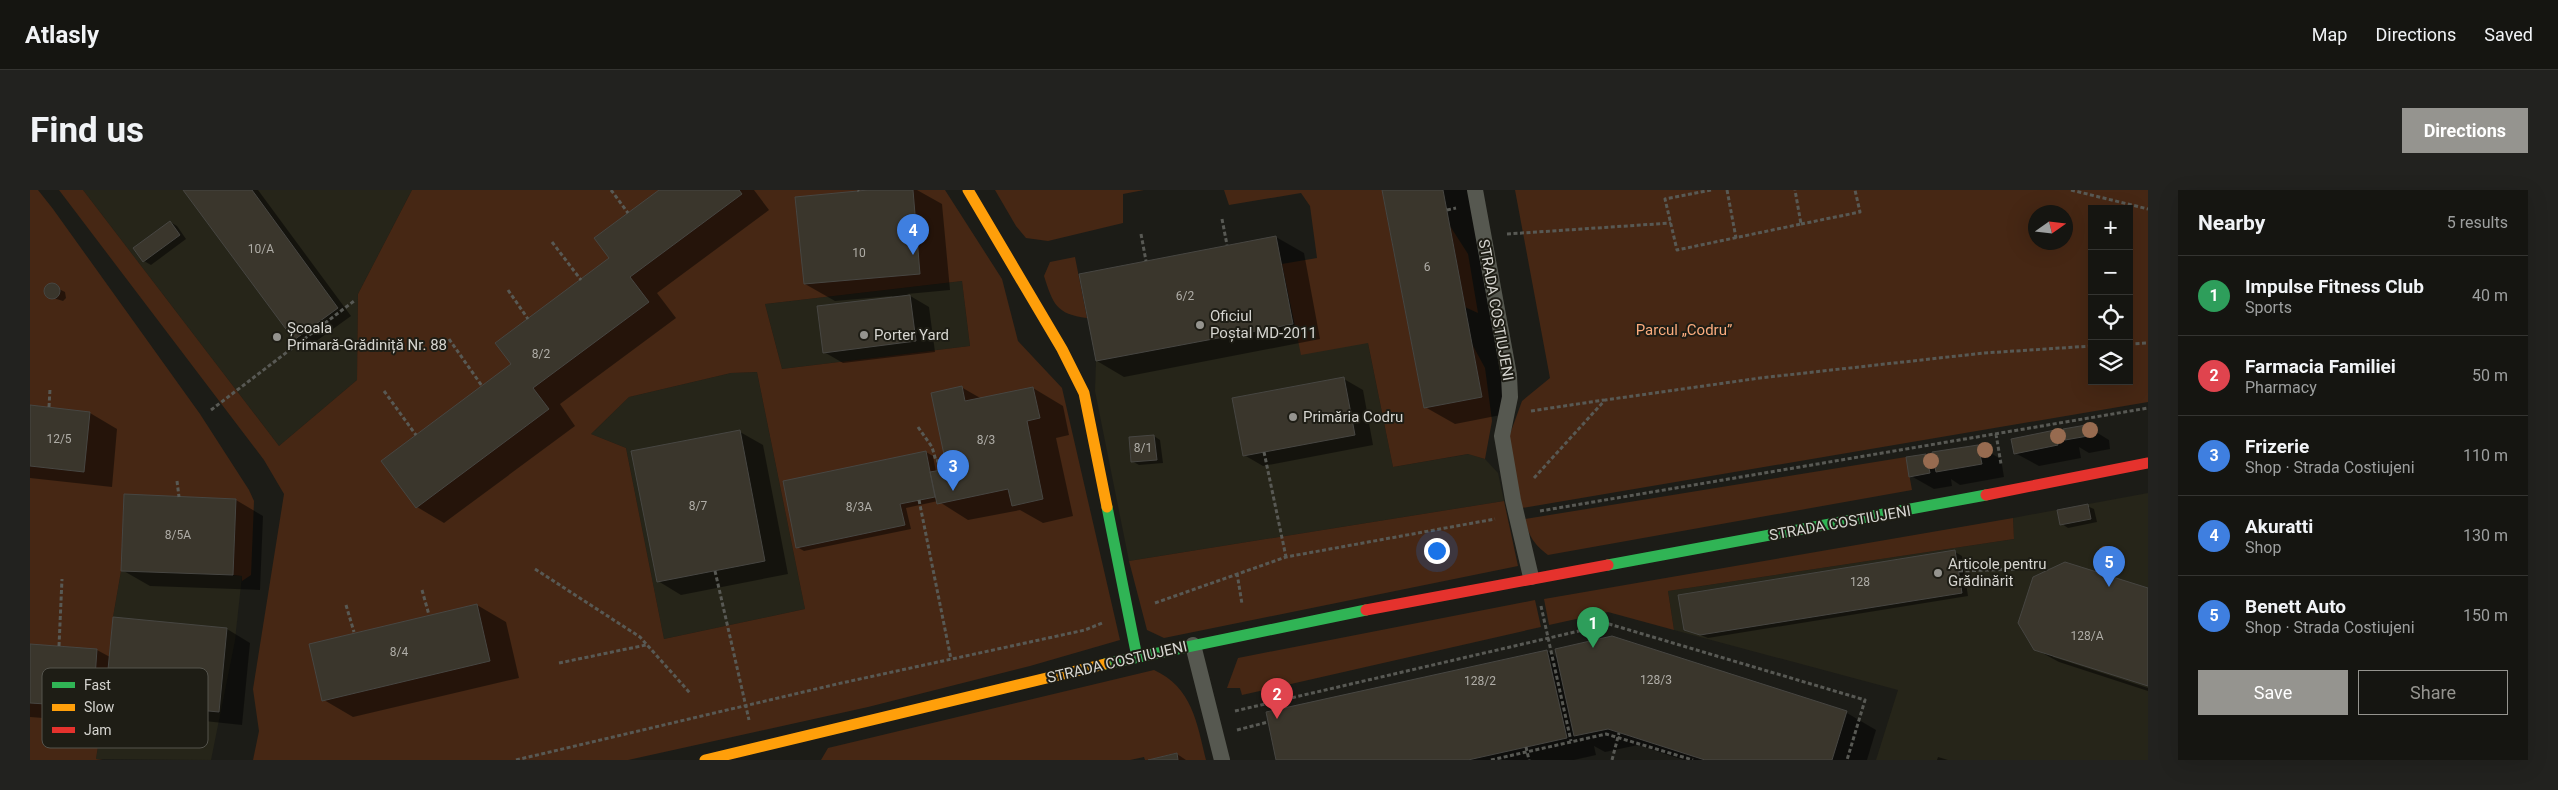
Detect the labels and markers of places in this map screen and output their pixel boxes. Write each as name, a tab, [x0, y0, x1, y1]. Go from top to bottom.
pin: 4	[897, 214, 929, 255]
place label: Oficiul Poștal MD-2011	[1210, 307, 1317, 342]
place label: Școala Primară-Grădiniță Nr. 88	[287, 319, 447, 354]
marker: Oficiul Poștal MD-2011	[1194, 319, 1206, 331]
place label: Porter Yard	[874, 326, 949, 344]
marker: Porter Yard	[858, 329, 870, 341]
marker: Școala Primară-Grădiniță Nr. 88	[271, 331, 283, 343]
place label: Primăria Codru	[1303, 408, 1403, 426]
marker: Primăria Codru	[1287, 411, 1299, 423]
pin: 3	[937, 450, 969, 491]
pin: 5	[2093, 546, 2125, 587]
place label: Articole pentru Grădinărit	[1948, 555, 2046, 590]
marker: Articole pentru Grădinărit	[1932, 567, 1944, 579]
pin: 1	[1577, 607, 1609, 648]
pin: 2	[1261, 678, 1293, 719]

